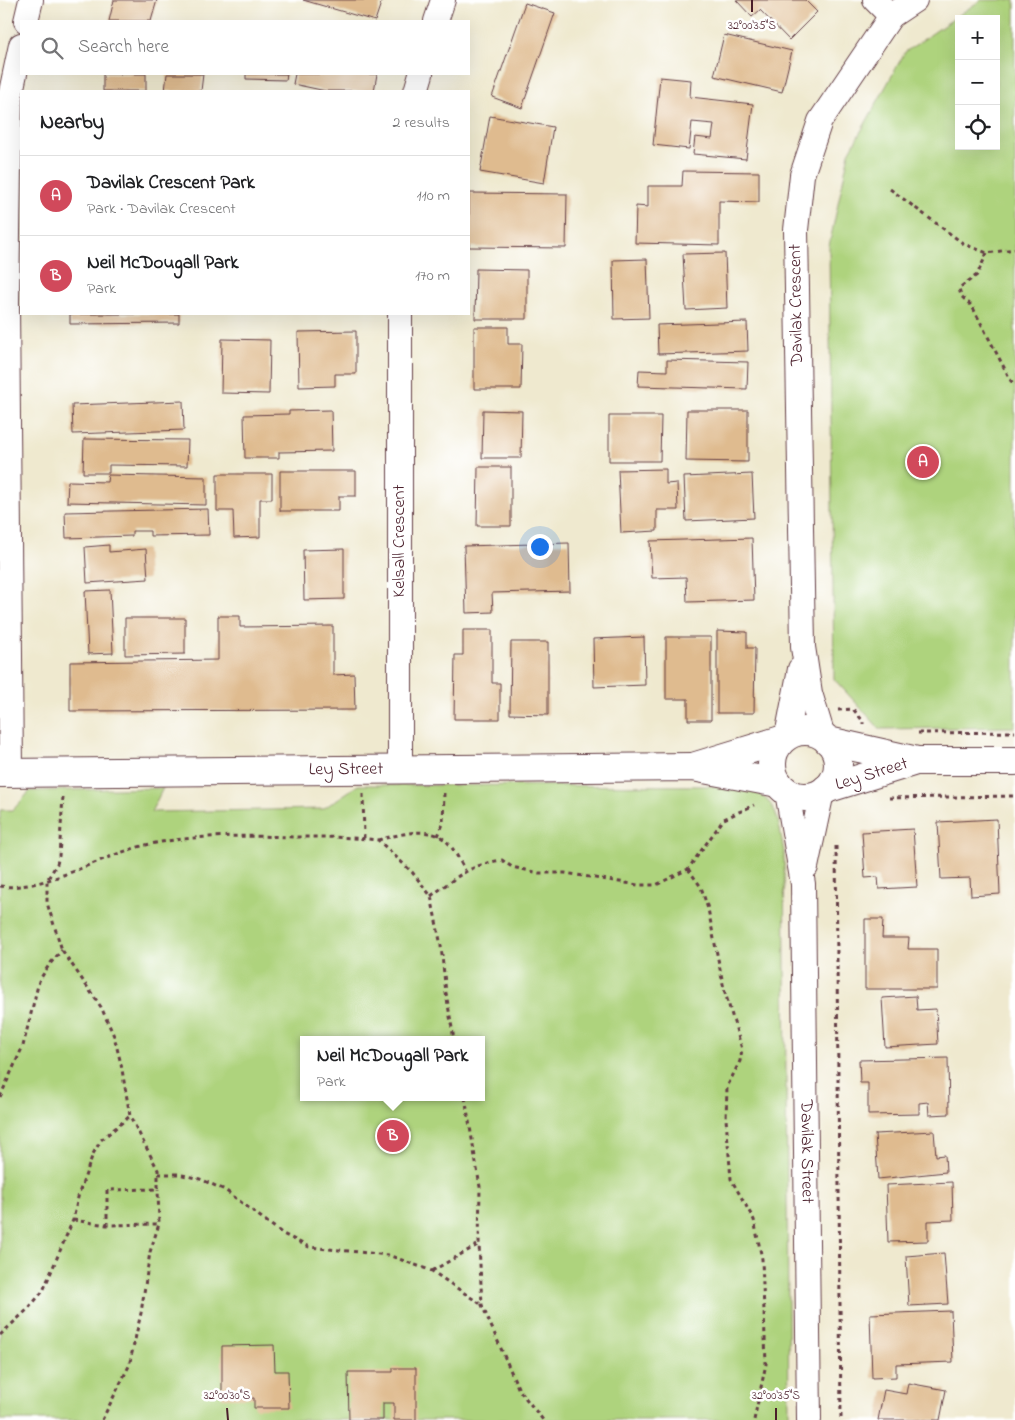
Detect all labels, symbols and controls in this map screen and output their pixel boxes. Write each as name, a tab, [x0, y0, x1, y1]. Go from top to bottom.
map controls	[955, 15, 1000, 150]
button: +	[955, 15, 1000, 60]
text: 32°00'35"S	[728, 17, 776, 35]
search box	[20, 20, 470, 75]
icon: search	[38, 34, 66, 62]
text: Search here	[78, 34, 169, 61]
button: −	[955, 60, 1000, 105]
button: locate	[955, 105, 1000, 150]
text: Nearby	[40, 108, 104, 138]
text: 2 results	[392, 111, 450, 135]
text: Davilak Crescent Park	[87, 170, 255, 197]
text: A	[51, 184, 61, 208]
text: 110 m	[416, 184, 450, 208]
text: Park · Davilak Crescent	[87, 197, 236, 221]
street label: Davilak Crescent	[783, 244, 811, 367]
text: Neil McDougall Park	[87, 250, 239, 277]
text: B	[51, 264, 61, 288]
text: 170 m	[415, 264, 450, 288]
text: Park	[87, 277, 116, 301]
pin: A	[907, 443, 939, 481]
street label: Kelsall Crescent	[387, 485, 413, 597]
your location	[527, 534, 553, 560]
street label: Ley Street	[832, 751, 911, 798]
street label: Ley Street	[309, 757, 383, 783]
popup	[300, 1036, 485, 1101]
text: Neil McDougall Park	[317, 1043, 468, 1070]
text: Park	[317, 1070, 346, 1094]
street label: Davilak Street	[792, 1099, 820, 1204]
pin: B	[377, 1117, 409, 1155]
text: 32°00'30"S	[204, 1387, 251, 1405]
text: 32°00'35"S	[752, 1387, 800, 1405]

